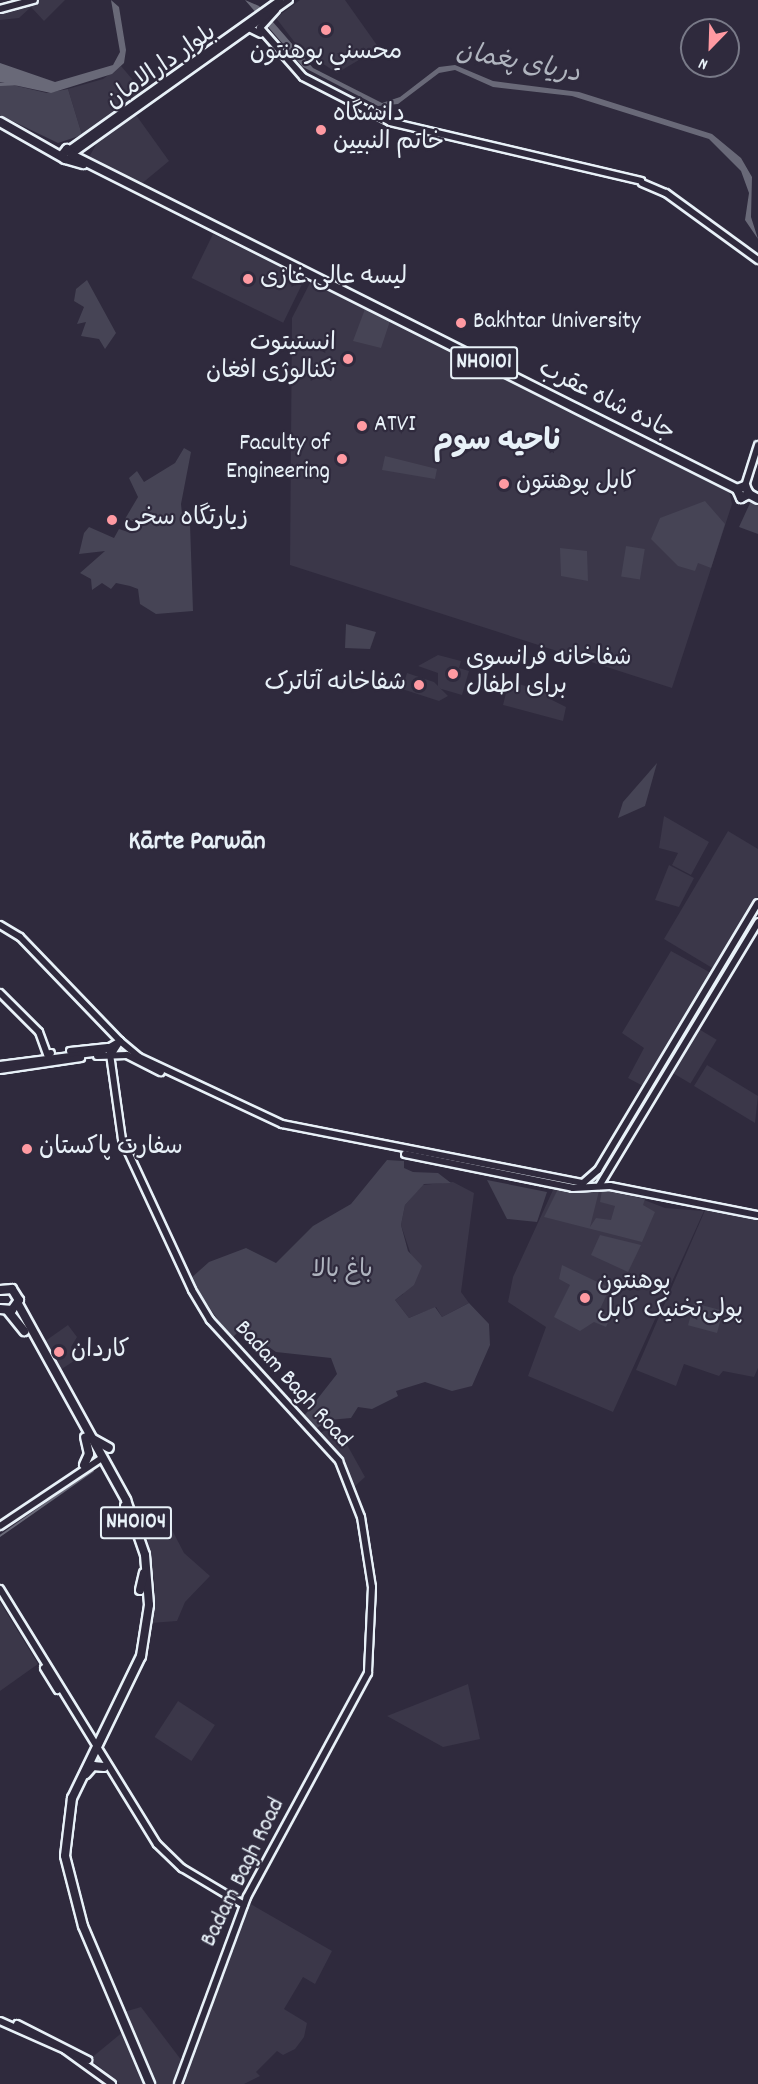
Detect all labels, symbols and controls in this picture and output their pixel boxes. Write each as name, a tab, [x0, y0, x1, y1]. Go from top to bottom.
north arrow	[680, 18, 740, 78]
street label: بلوار دارالامان	[101, 19, 223, 117]
marker: محسني پوهنتون	[319, 23, 333, 37]
water label: دریای پغمان	[453, 37, 583, 91]
place label: محسني پوهنتون	[250, 40, 402, 68]
text: N	[695, 51, 712, 75]
place label: دانشگاه خاتم النبیین	[333, 102, 444, 158]
marker: دانشگاه خاتم النبیین	[314, 123, 328, 137]
place label: لیسه عالی غازی	[260, 265, 407, 293]
marker: لیسه عالی غازی	[241, 272, 255, 286]
place label: Bakhtar University	[473, 309, 641, 337]
marker: Bakhtar University	[454, 316, 468, 330]
place label: انستیتوت تکنالوژی افغان	[206, 331, 336, 387]
road number: NH0101	[450, 344, 518, 382]
marker: انستیتوت تکنالوژی افغان	[341, 352, 355, 366]
street label: جاده شاه عقرب	[533, 355, 679, 449]
place label: ATVI	[374, 412, 416, 440]
marker: ATVI	[355, 419, 369, 433]
district label: ناحیه سوم	[434, 426, 560, 462]
place label: Faculty of Engineering	[226, 431, 330, 487]
marker: Faculty of Engineering	[335, 452, 349, 466]
place label: کابل پوهنتون	[516, 470, 636, 498]
marker: کابل پوهنتون	[497, 477, 511, 491]
place label: زیارتگاه سخی	[124, 506, 248, 534]
marker: زیارتگاه سخی	[105, 513, 119, 527]
place label: شفاخانه فرانسوی برای اطفال	[466, 646, 632, 702]
marker: شفاخانه فرانسوی برای اطفال	[444, 665, 462, 683]
place label: شفاخانه آتاترک	[264, 671, 406, 699]
marker: شفاخانه آتاترک	[410, 676, 428, 694]
district label: Kārte Parwān	[129, 827, 265, 859]
place label: سفارت پاکستان	[39, 1135, 183, 1163]
marker: سفارت پاکستان	[20, 1142, 34, 1156]
park label: باغ بالا	[311, 1258, 373, 1286]
place label: پوهنتون پولی‌تخنیک کابل	[597, 1270, 743, 1326]
marker: پوهنتون پولی‌تخنیک کابل	[578, 1291, 592, 1305]
street label: Badam Bagh Road	[227, 1315, 357, 1455]
place label: کاردان	[71, 1338, 130, 1366]
marker: کاردان	[52, 1345, 66, 1359]
road number: NH0104	[98, 1504, 174, 1542]
street label: Badam Bagh Road	[196, 1794, 292, 1952]

